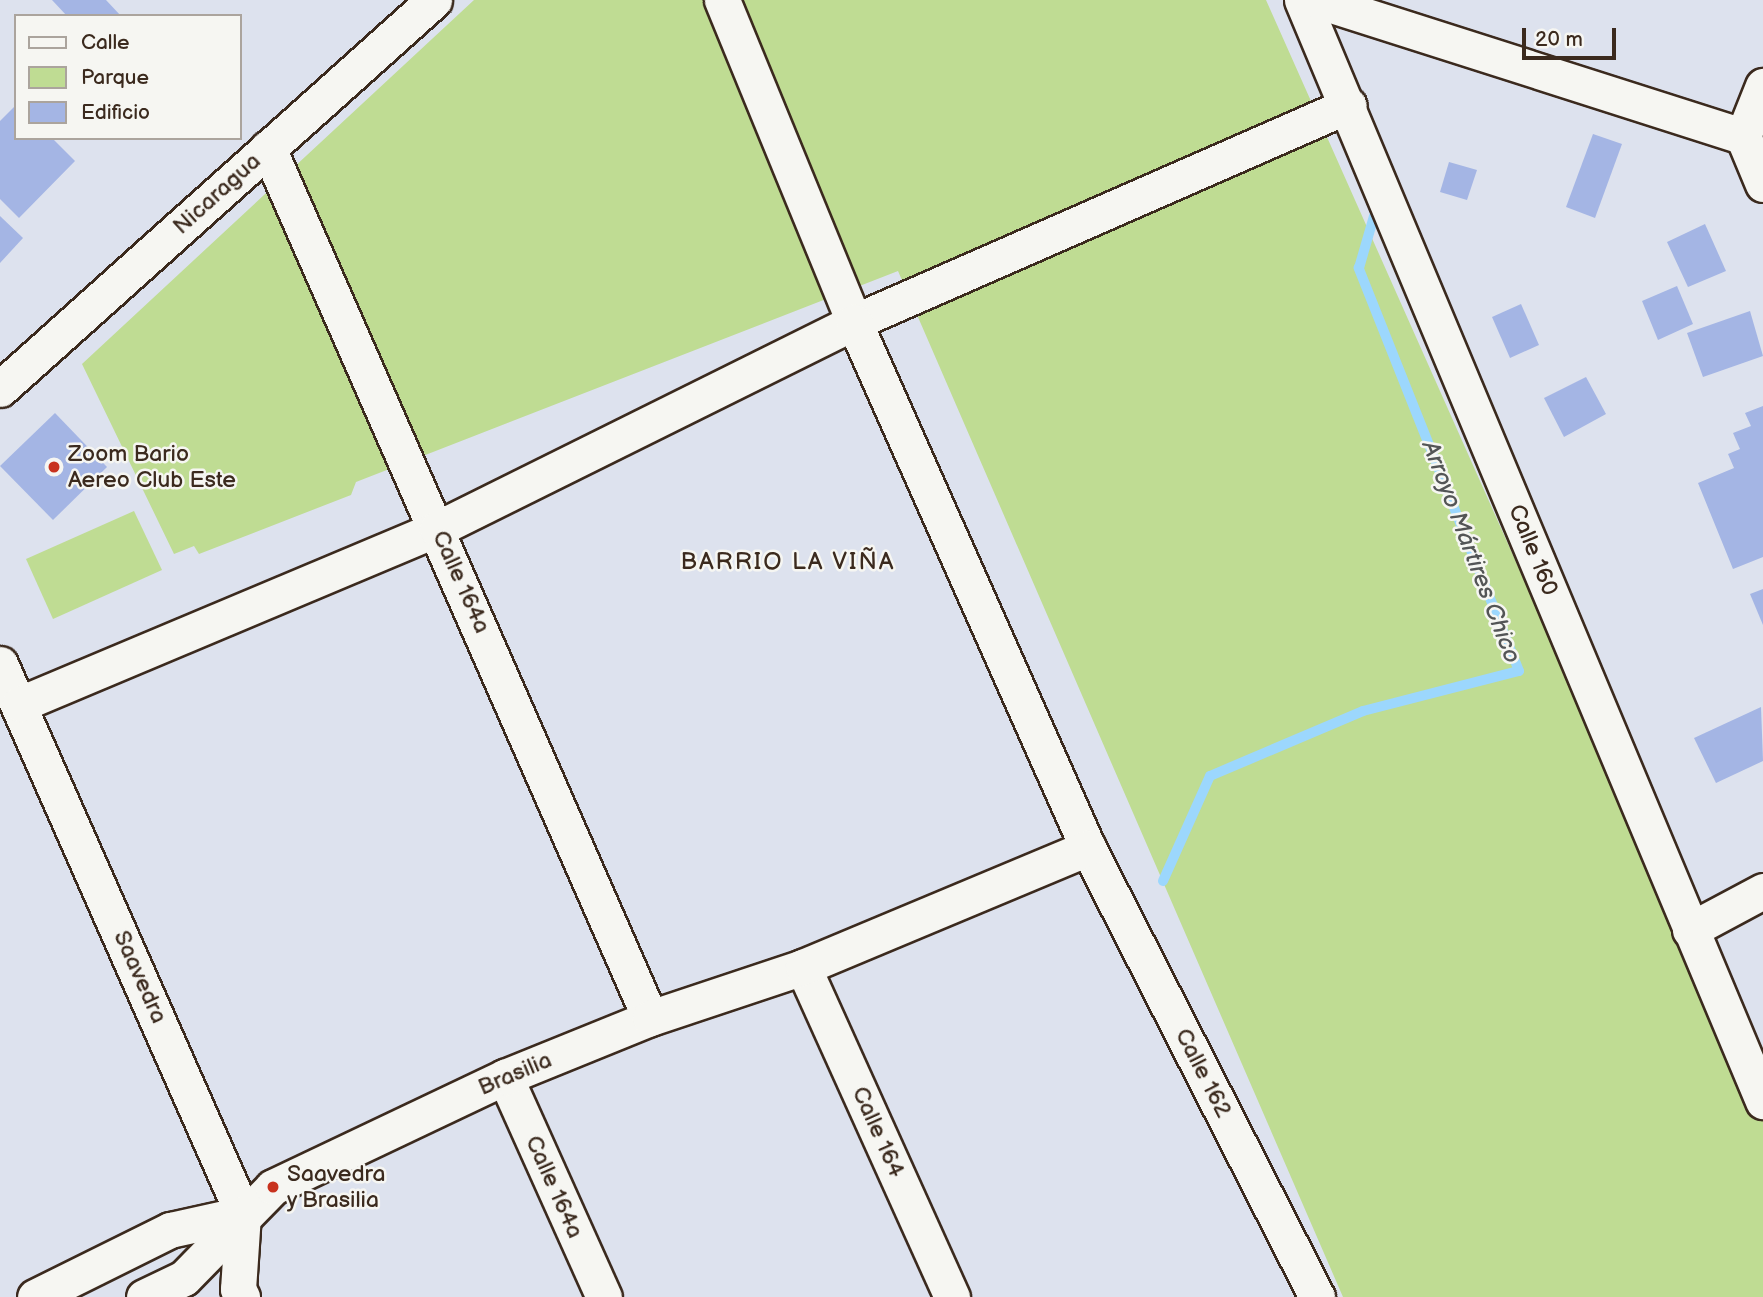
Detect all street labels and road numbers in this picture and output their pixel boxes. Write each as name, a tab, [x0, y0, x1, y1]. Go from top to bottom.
street label: Nicaragua	[168, 148, 266, 240]
street label: Calle 160	[1502, 500, 1564, 600]
street label: Calle 164a	[426, 526, 496, 638]
street label: Saavedra	[107, 926, 173, 1028]
street label: Calle 162	[1169, 1024, 1237, 1122]
street label: Brasilia	[474, 1046, 556, 1102]
street label: Calle 164	[846, 1082, 910, 1182]
street label: Calle 164a	[519, 1131, 589, 1243]

